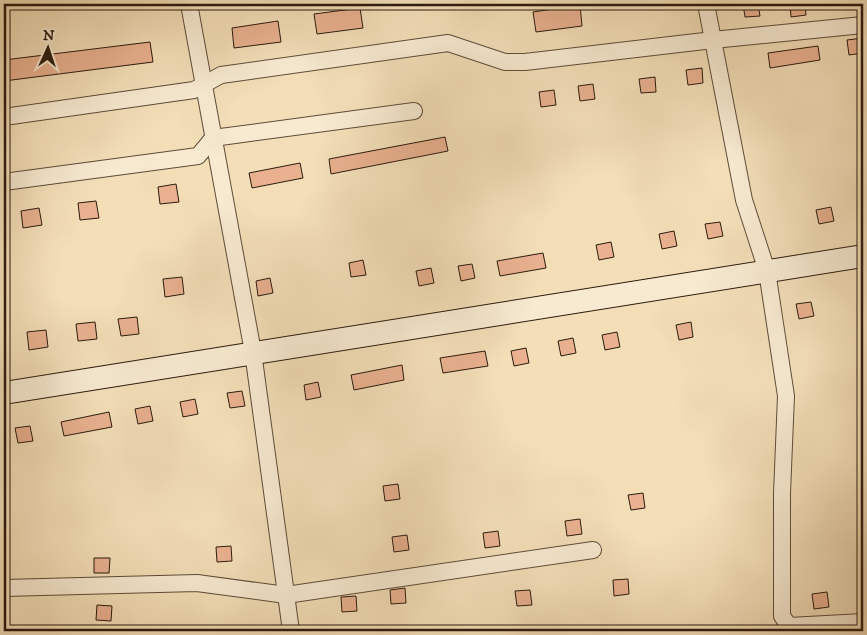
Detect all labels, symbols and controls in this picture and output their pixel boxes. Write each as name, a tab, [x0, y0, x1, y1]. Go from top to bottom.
north arrow	[22, 22, 72, 72]
text: N	[42, 27, 55, 45]

